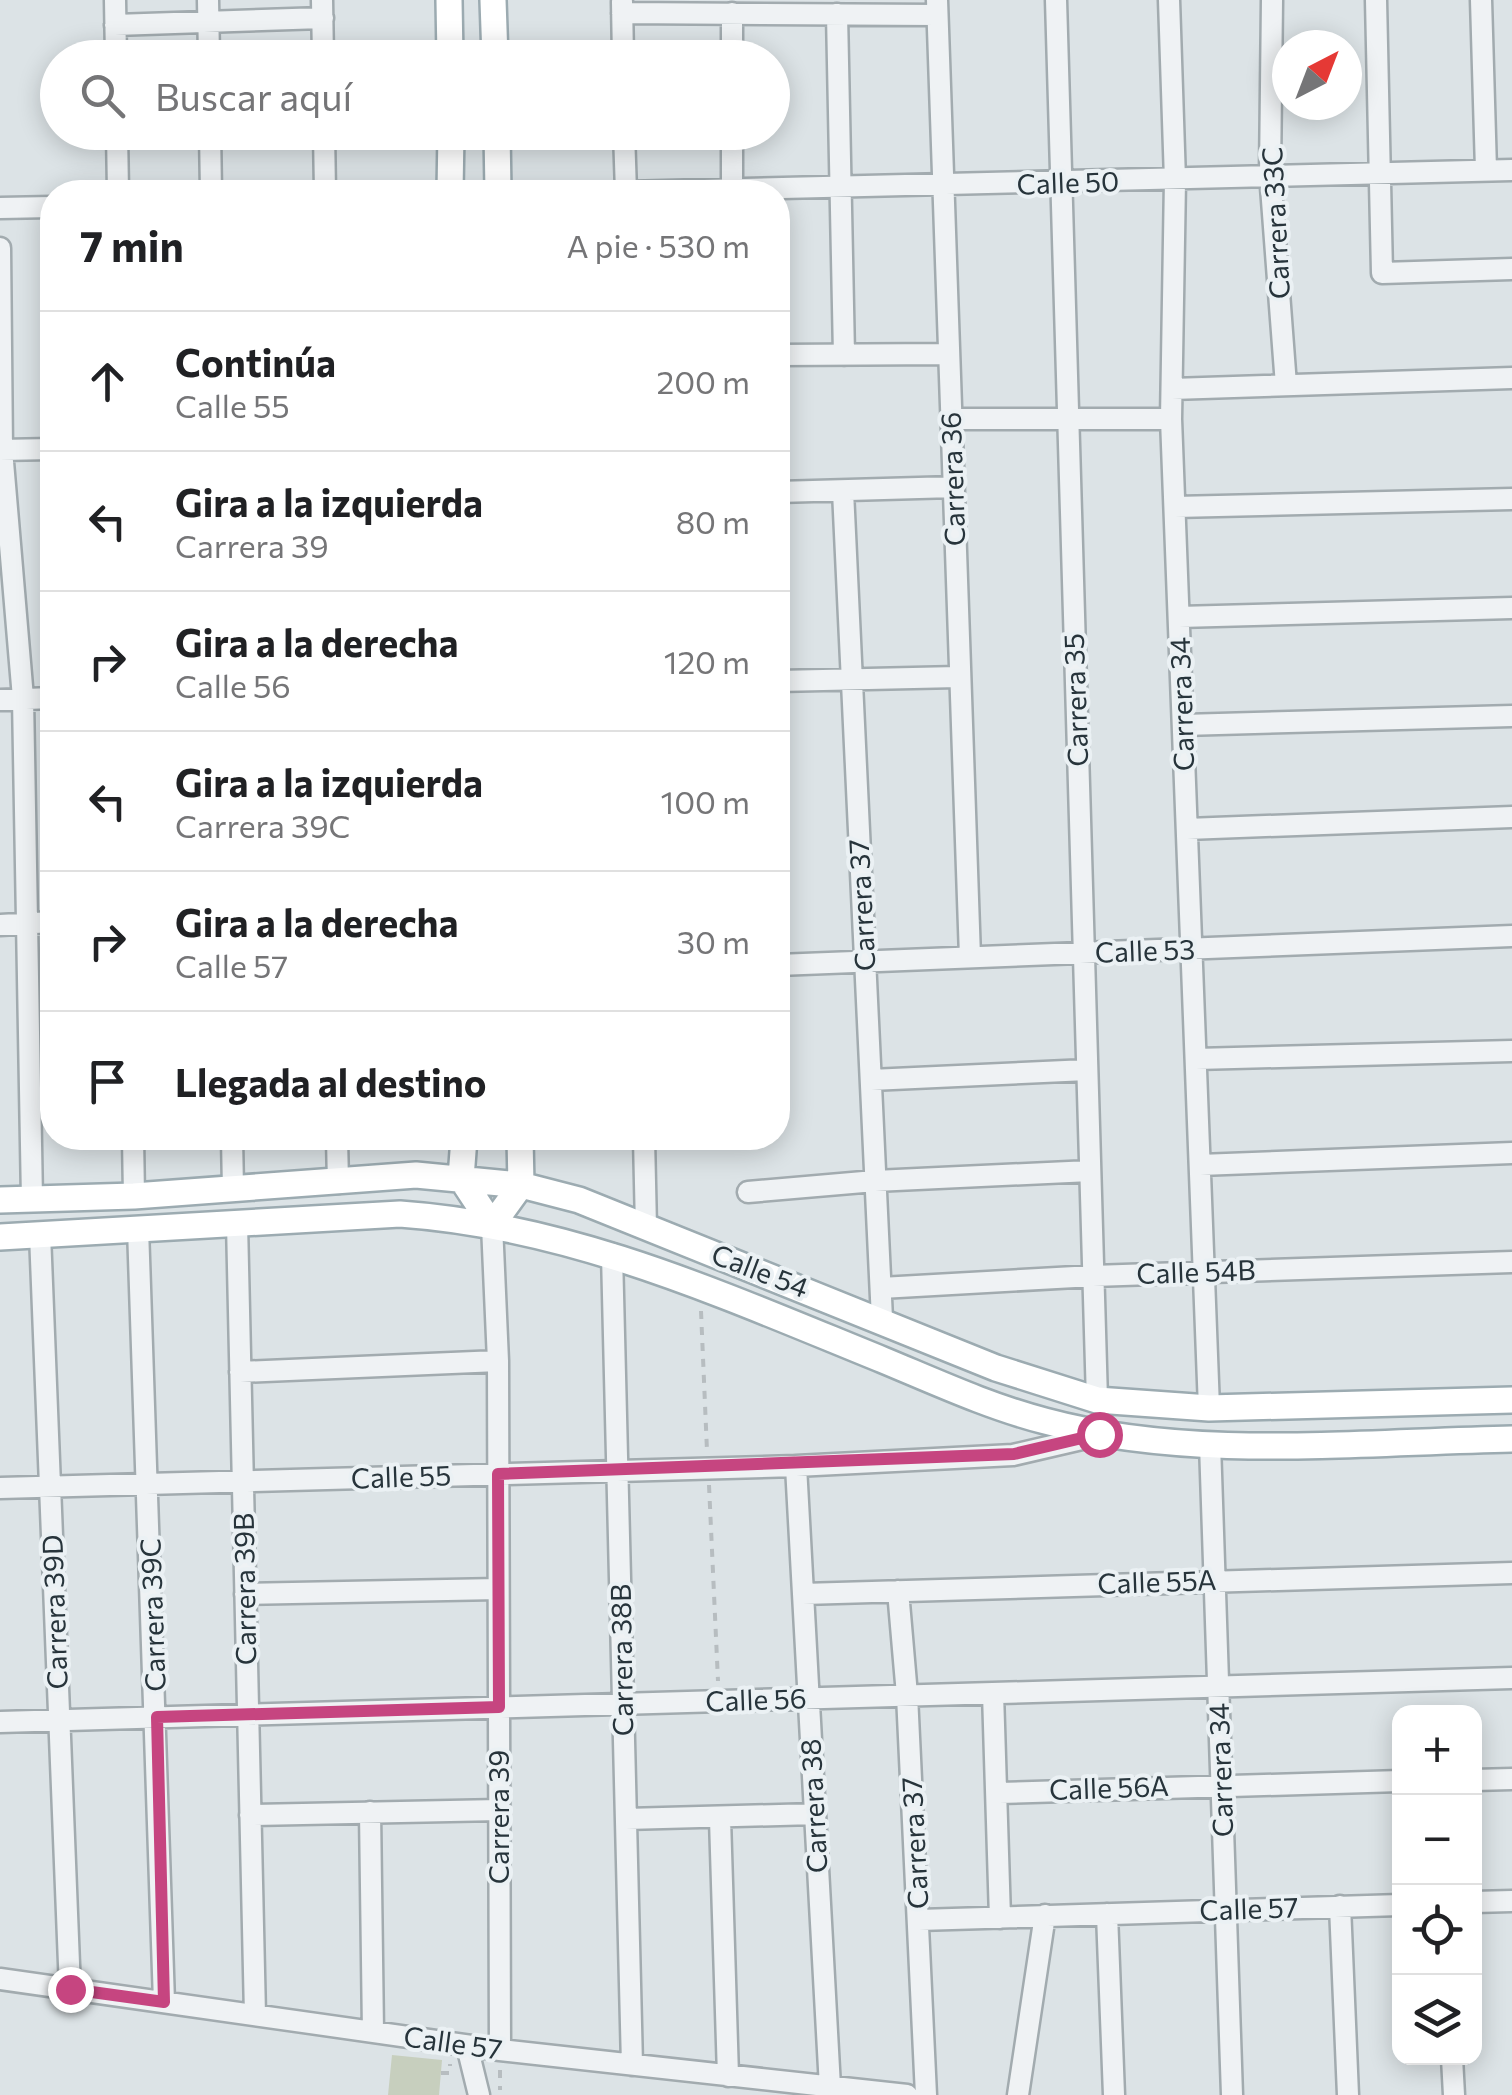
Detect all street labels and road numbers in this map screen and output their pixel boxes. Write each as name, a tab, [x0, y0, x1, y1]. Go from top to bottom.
street label: Carrera 33C	[1254, 146, 1296, 300]
street label: Calle 50	[1016, 163, 1120, 201]
street label: Carrera 36	[933, 411, 971, 547]
street label: Carrera 35	[1056, 633, 1094, 767]
street label: Carrera 34	[1162, 636, 1200, 772]
street label: Carrera 37	[841, 838, 881, 972]
street label: Calle 53	[1094, 931, 1196, 969]
street label: Calle 54	[707, 1236, 814, 1304]
street label: Calle 54B	[1136, 1252, 1256, 1290]
street label: Calle 55	[350, 1457, 452, 1495]
street label: Carrera 39B	[226, 1513, 262, 1666]
street label: Carrera 39D	[34, 1534, 74, 1690]
street label: Carrera 39C	[132, 1538, 172, 1692]
street label: Calle 55A	[1097, 1562, 1217, 1600]
street label: Carrera 38B	[603, 1584, 639, 1737]
street label: Calle 56	[705, 1680, 807, 1718]
street label: Carrera 34	[1201, 1702, 1239, 1838]
street label: Carrera 38	[793, 1738, 833, 1874]
street label: Carrera 39	[481, 1750, 515, 1884]
street label: Calle 56A	[1048, 1768, 1169, 1806]
street label: Carrera 37	[894, 1776, 934, 1910]
street label: Calle 57	[1199, 1889, 1299, 1927]
street label: Calle 57	[402, 2018, 505, 2066]

